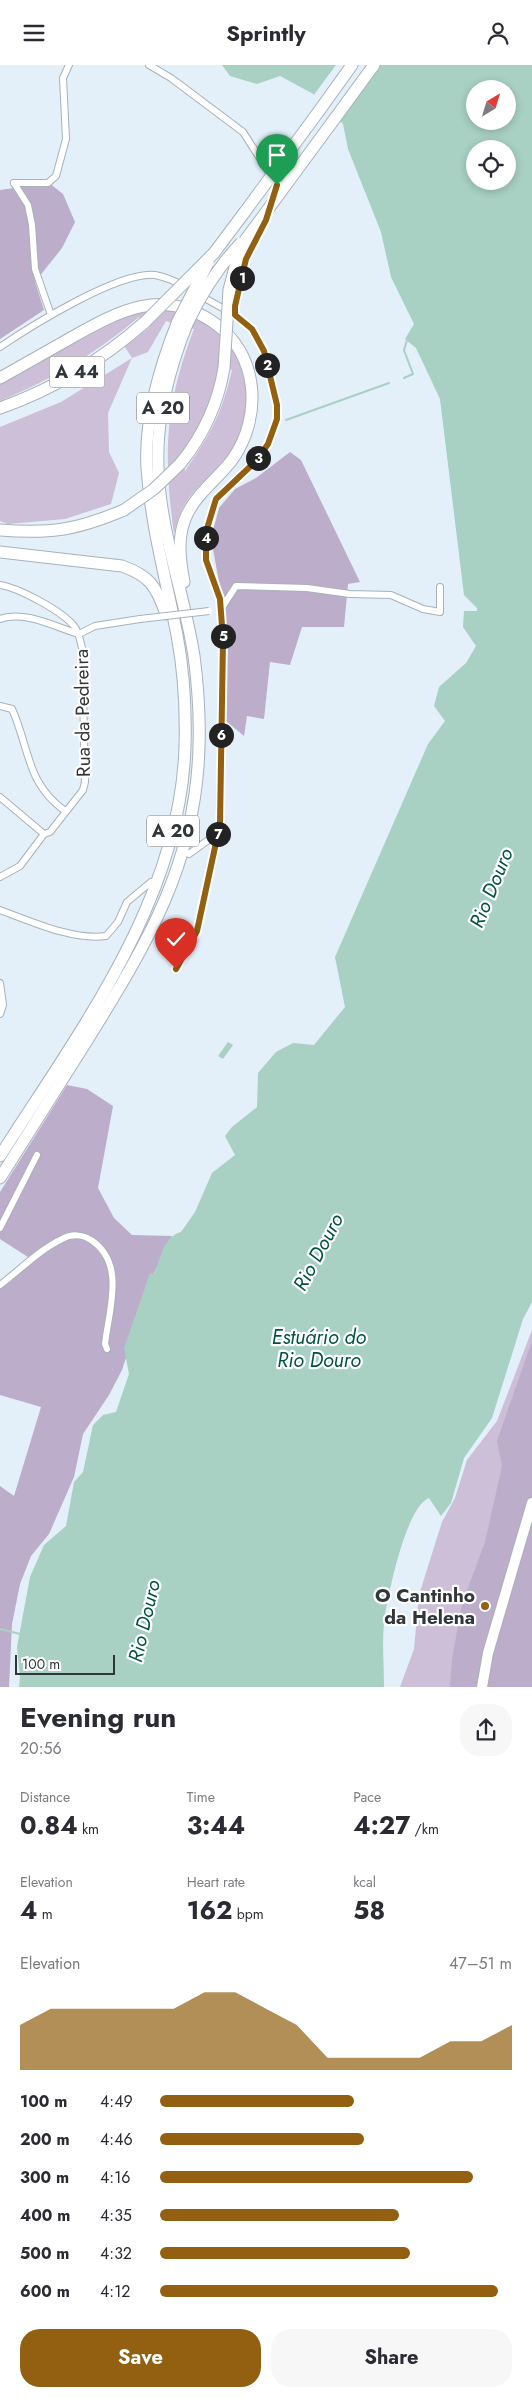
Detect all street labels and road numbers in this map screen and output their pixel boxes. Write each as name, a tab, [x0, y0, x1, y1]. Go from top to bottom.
road number: A 44	[50, 357, 104, 387]
road number: A 20	[137, 393, 189, 423]
street label: Rua da Pedreira	[68, 649, 97, 777]
road number: A 20	[147, 815, 199, 846]

